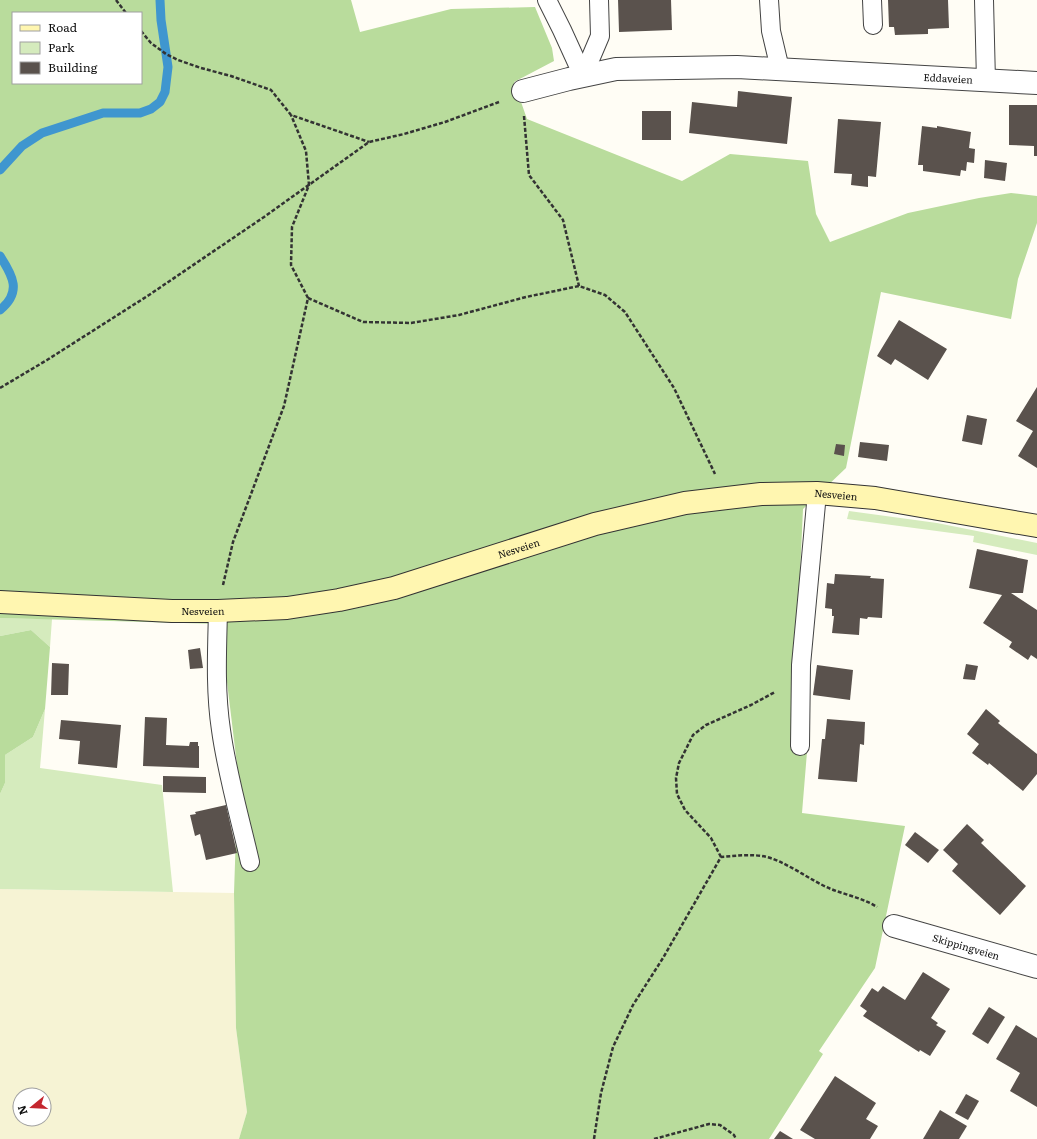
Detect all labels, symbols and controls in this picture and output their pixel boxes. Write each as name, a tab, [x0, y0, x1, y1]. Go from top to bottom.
legend	[12, 12, 142, 84]
text: Road	[48, 18, 78, 36]
text: Park	[48, 38, 75, 56]
text: Building	[48, 58, 98, 76]
street label: Eddaveien	[923, 69, 974, 87]
street label: Nesveien	[814, 485, 858, 503]
street label: Nesveien	[496, 534, 542, 562]
street label: Nesveien	[181, 603, 225, 618]
street label: Skippingveien	[931, 929, 1002, 963]
north arrow	[12, 1087, 52, 1127]
text: N	[13, 1104, 31, 1117]

